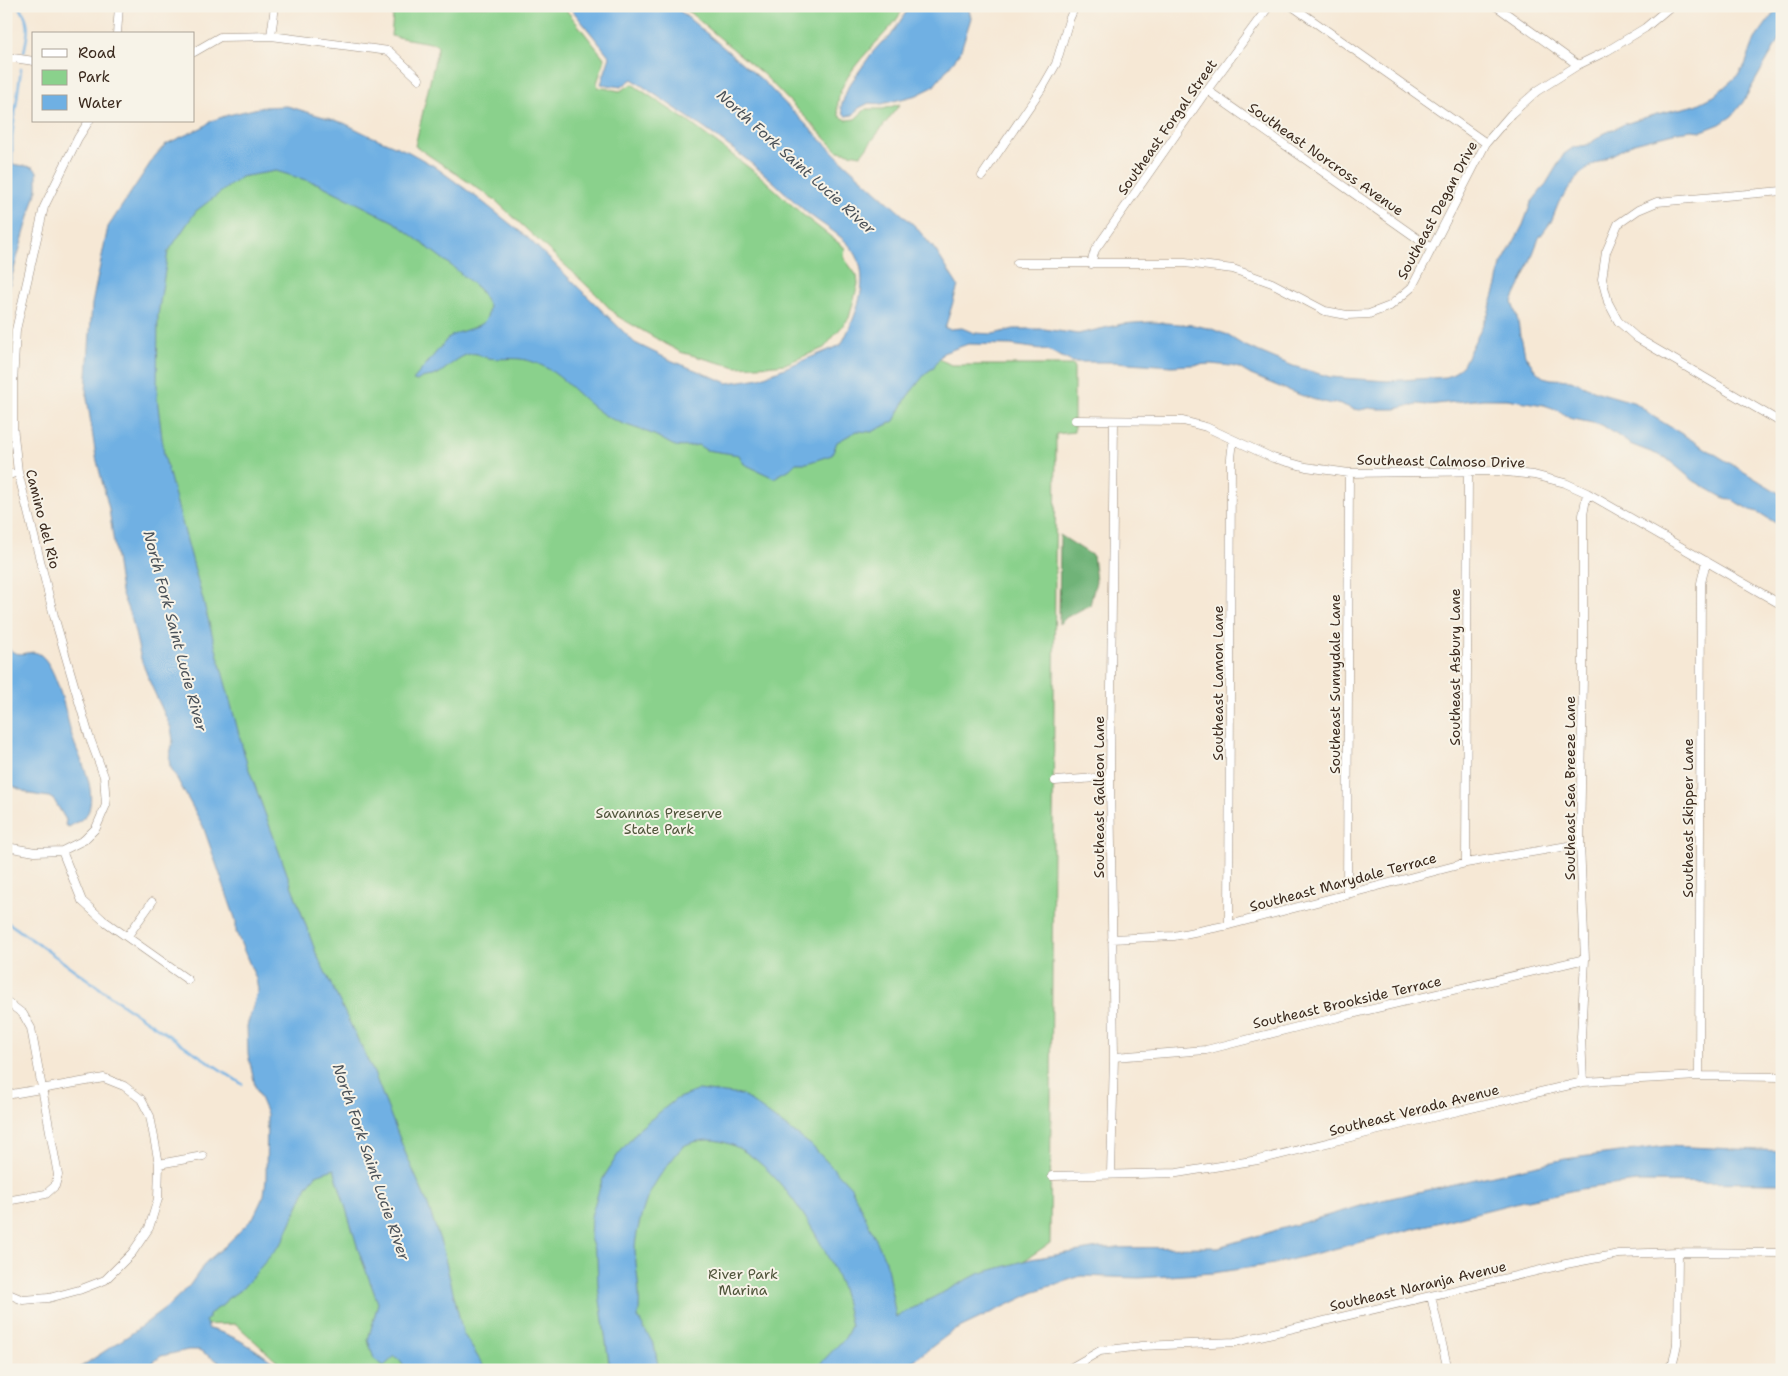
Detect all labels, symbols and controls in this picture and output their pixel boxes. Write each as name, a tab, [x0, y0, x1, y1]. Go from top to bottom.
legend	[32, 32, 195, 122]
text: Road	[78, 43, 116, 63]
street label: Southeast Forgal Street	[1113, 56, 1221, 198]
text: Park	[78, 67, 110, 87]
water label: North Fork Saint Lucie River	[712, 85, 880, 239]
text: Water	[78, 93, 122, 113]
street label: Southeast Norcross Avenue	[1245, 98, 1407, 220]
street label: Southeast Degan Drive	[1393, 138, 1481, 282]
street label: Southeast Calmoso Drive	[1357, 451, 1525, 471]
street label: Camino del Rio	[22, 467, 64, 571]
water label: North Fork Saint Lucie River	[139, 528, 212, 734]
street label: Southeast Asbury Lane	[1446, 588, 1464, 746]
street label: Southeast Sunnydale Lane	[1326, 594, 1344, 774]
street label: Southeast Lamon Lane	[1209, 605, 1227, 761]
street label: Southeast Sea Breeze Lane	[1561, 696, 1579, 880]
street label: Southeast Galleon Lane	[1090, 716, 1108, 878]
street label: Southeast Skipper Lane	[1679, 738, 1697, 898]
park label: Savannas Preserve State Park	[596, 804, 722, 838]
street label: Southeast Marydale Terrace	[1247, 848, 1439, 916]
street label: Southeast Brookside Terrace	[1251, 971, 1443, 1032]
water label: North Fork Saint Lucie River	[328, 1061, 414, 1264]
street label: Southeast Verada Avenue	[1327, 1080, 1501, 1140]
street label: Southeast Naranja Avenue	[1328, 1257, 1508, 1315]
park label: River Park Marina	[708, 1265, 778, 1299]

